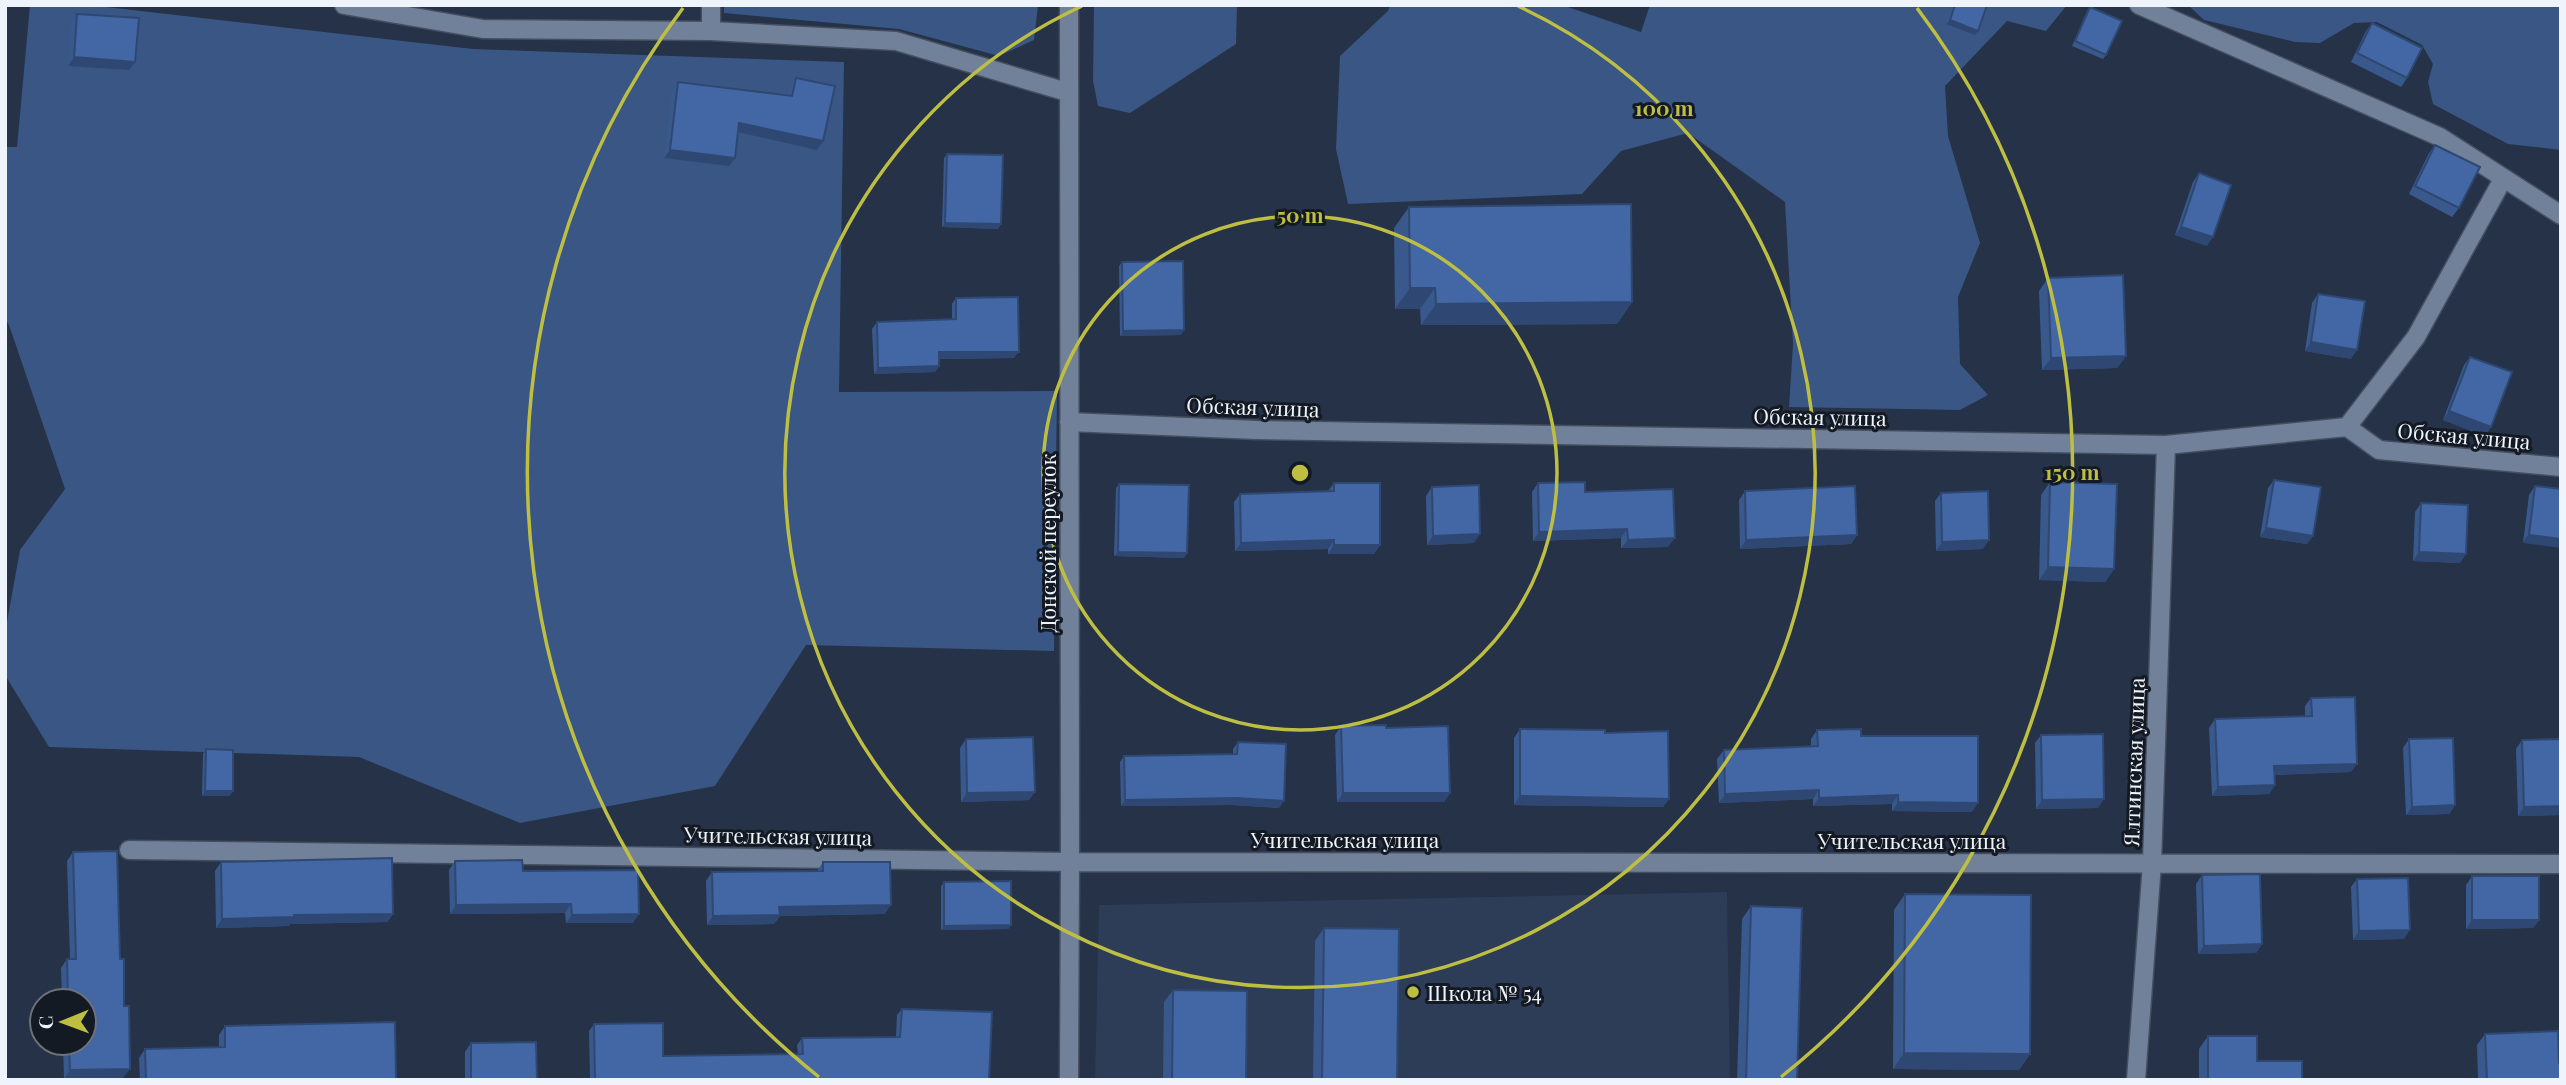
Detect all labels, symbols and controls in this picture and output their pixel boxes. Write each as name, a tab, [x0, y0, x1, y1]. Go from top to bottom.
text: 100 m	[1634, 93, 1694, 121]
text: 50 m	[1276, 200, 1324, 228]
street label: Обская улица	[1186, 390, 1321, 422]
street label: Обская улица	[1753, 401, 1887, 431]
street label: Обская улица	[2396, 415, 2532, 455]
street label: Донской переулок	[1033, 454, 1061, 632]
text: 150 m	[2045, 457, 2099, 485]
centre of rings	[1288, 461, 1312, 485]
street label: Ялтинская улица	[2116, 677, 2150, 848]
street label: Учительская улица	[683, 819, 873, 851]
street label: Учительская улица	[1250, 825, 1440, 853]
street label: Учительская улица	[1817, 826, 2007, 854]
place label: Школа № 54	[1427, 978, 1542, 1006]
marker: Школа № 54	[1405, 984, 1421, 1000]
north arrow	[28, 987, 98, 1057]
text: С	[32, 1015, 58, 1029]

